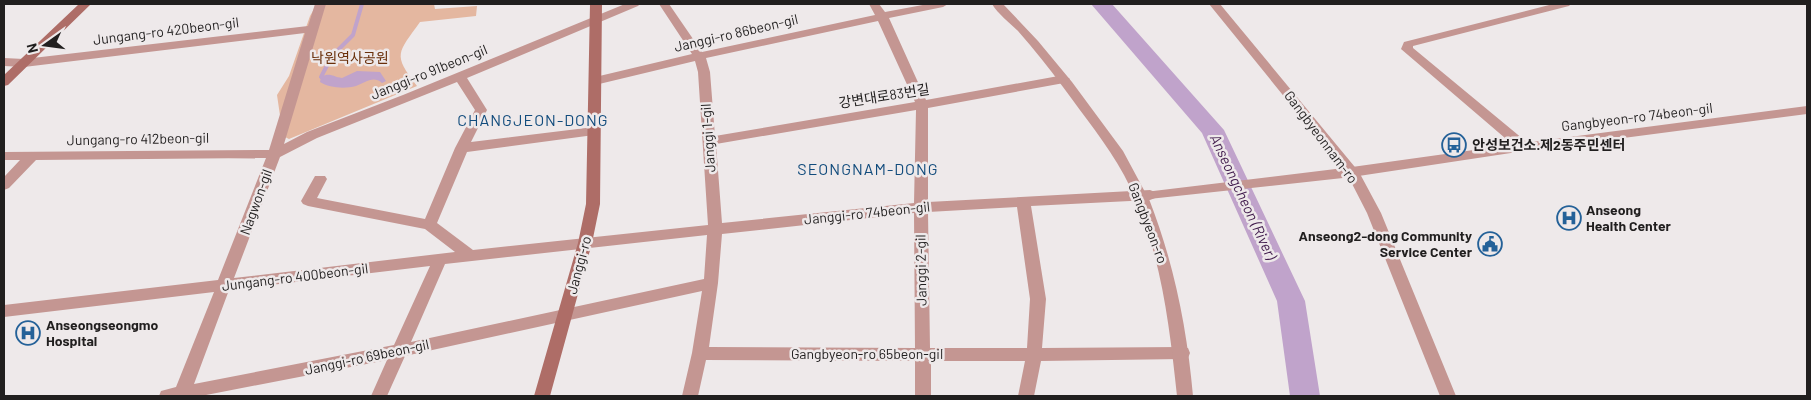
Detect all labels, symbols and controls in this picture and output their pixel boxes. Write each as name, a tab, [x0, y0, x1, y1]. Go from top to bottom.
street label: Janggi-ro 86beon-gil	[672, 10, 800, 55]
street label: Jungang-ro 420beon-gil	[92, 13, 240, 48]
north arrow	[20, 20, 70, 70]
street label: Janggi-ro 91beon-gil	[368, 40, 490, 103]
text: N	[23, 42, 41, 55]
park label: 낙원역사공원	[311, 49, 389, 66]
street label: 강변대로83번길	[837, 80, 931, 111]
street label: Gangbyeonnam-ro	[1281, 87, 1362, 186]
street label: Gangbyeon-ro 74beon-gil	[1560, 99, 1713, 134]
street label: Janggi 1-gil	[697, 103, 718, 173]
district label: CHANGJEON-DONG	[457, 110, 609, 129]
street label: Jungang-ro 412beon-gil	[67, 129, 209, 148]
water label: Anseongcheon (River)	[1207, 131, 1281, 263]
bus stop icon: 안성보건소.제2동주민센터	[1441, 132, 1467, 158]
place label: 안성보건소.제2동주민센터	[1472, 136, 1625, 153]
district label: SEONGNAM-DONG	[797, 159, 939, 178]
street label: Nagwon-gil	[236, 167, 275, 237]
street label: Gangbyeon-ro	[1125, 180, 1172, 266]
street label: Janggi-ro 74beon-gil	[803, 197, 931, 228]
place label: Anseong Health Center	[1586, 201, 1672, 234]
hospital icon: Anseong Health Center	[1556, 205, 1582, 231]
place label: Anseong2-dong Community Service Center	[1299, 227, 1473, 260]
public building icon: Anseong2-dong Community Service Center	[1477, 231, 1503, 257]
street label: Janggi-ro	[563, 234, 594, 296]
street label: Janggi 2-gil	[911, 234, 930, 306]
street label: Jungang-ro 400beon-gil	[221, 259, 369, 294]
place label: Anseongseongmo Hospital	[46, 316, 158, 349]
hospital icon: Anseongseongmo Hospital	[15, 320, 41, 346]
street label: Janggi-ro 69beon-gil	[303, 335, 431, 378]
street label: Gangbyeon-ro 65beon-gil	[791, 345, 943, 362]

